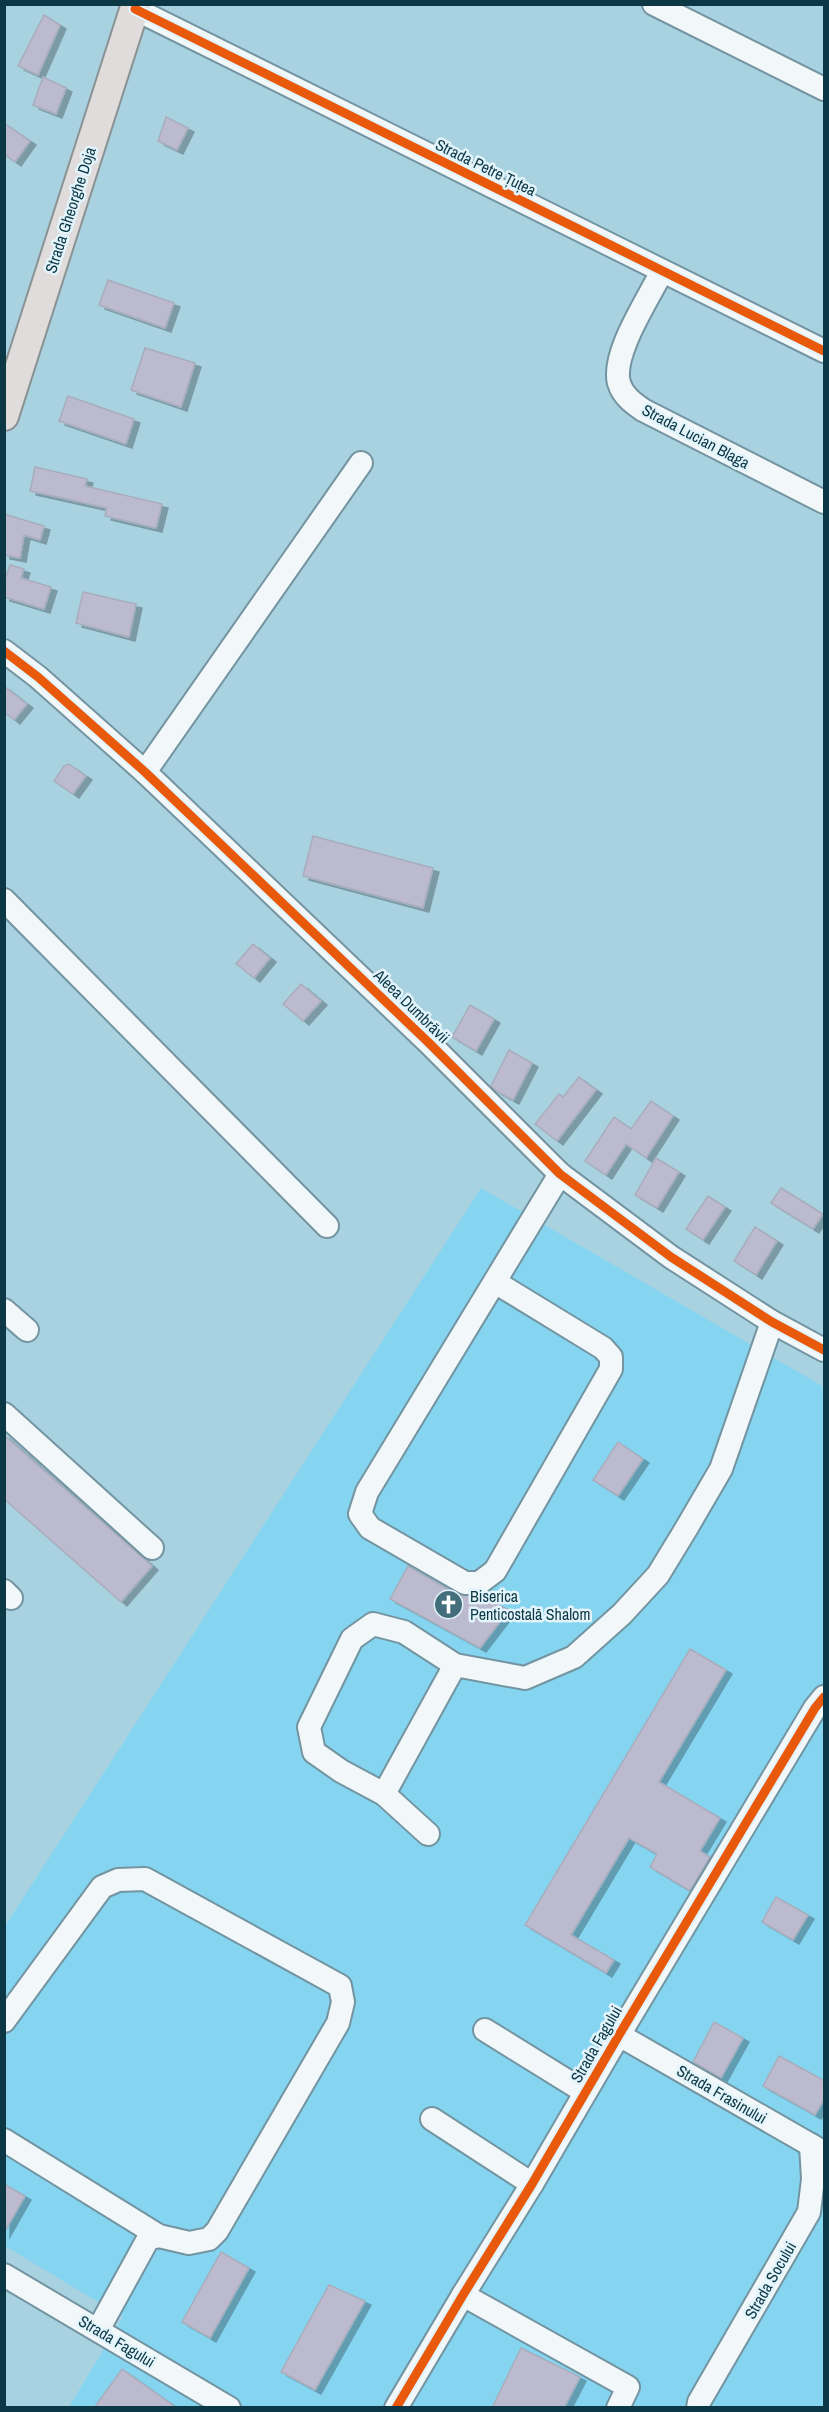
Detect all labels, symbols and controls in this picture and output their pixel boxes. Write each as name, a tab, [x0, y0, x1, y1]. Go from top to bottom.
street label: Strada Petre Țuțea	[432, 133, 541, 201]
street label: Strada Gheorghe Doja	[39, 144, 101, 276]
street label: Strada Lucian Blaga	[638, 398, 754, 474]
street label: Aleea Dumbrăvii	[368, 963, 455, 1048]
place label: Biserica Penticostală Shalom	[470, 1585, 590, 1625]
church icon: Biserica Penticostală Shalom	[433, 1589, 465, 1621]
street label: Strada Fagului	[565, 2002, 627, 2086]
street label: Strada Frasinului	[673, 2059, 771, 2129]
street label: Strada Socului	[739, 2237, 801, 2323]
street label: Strada Fagului	[75, 2310, 159, 2372]

